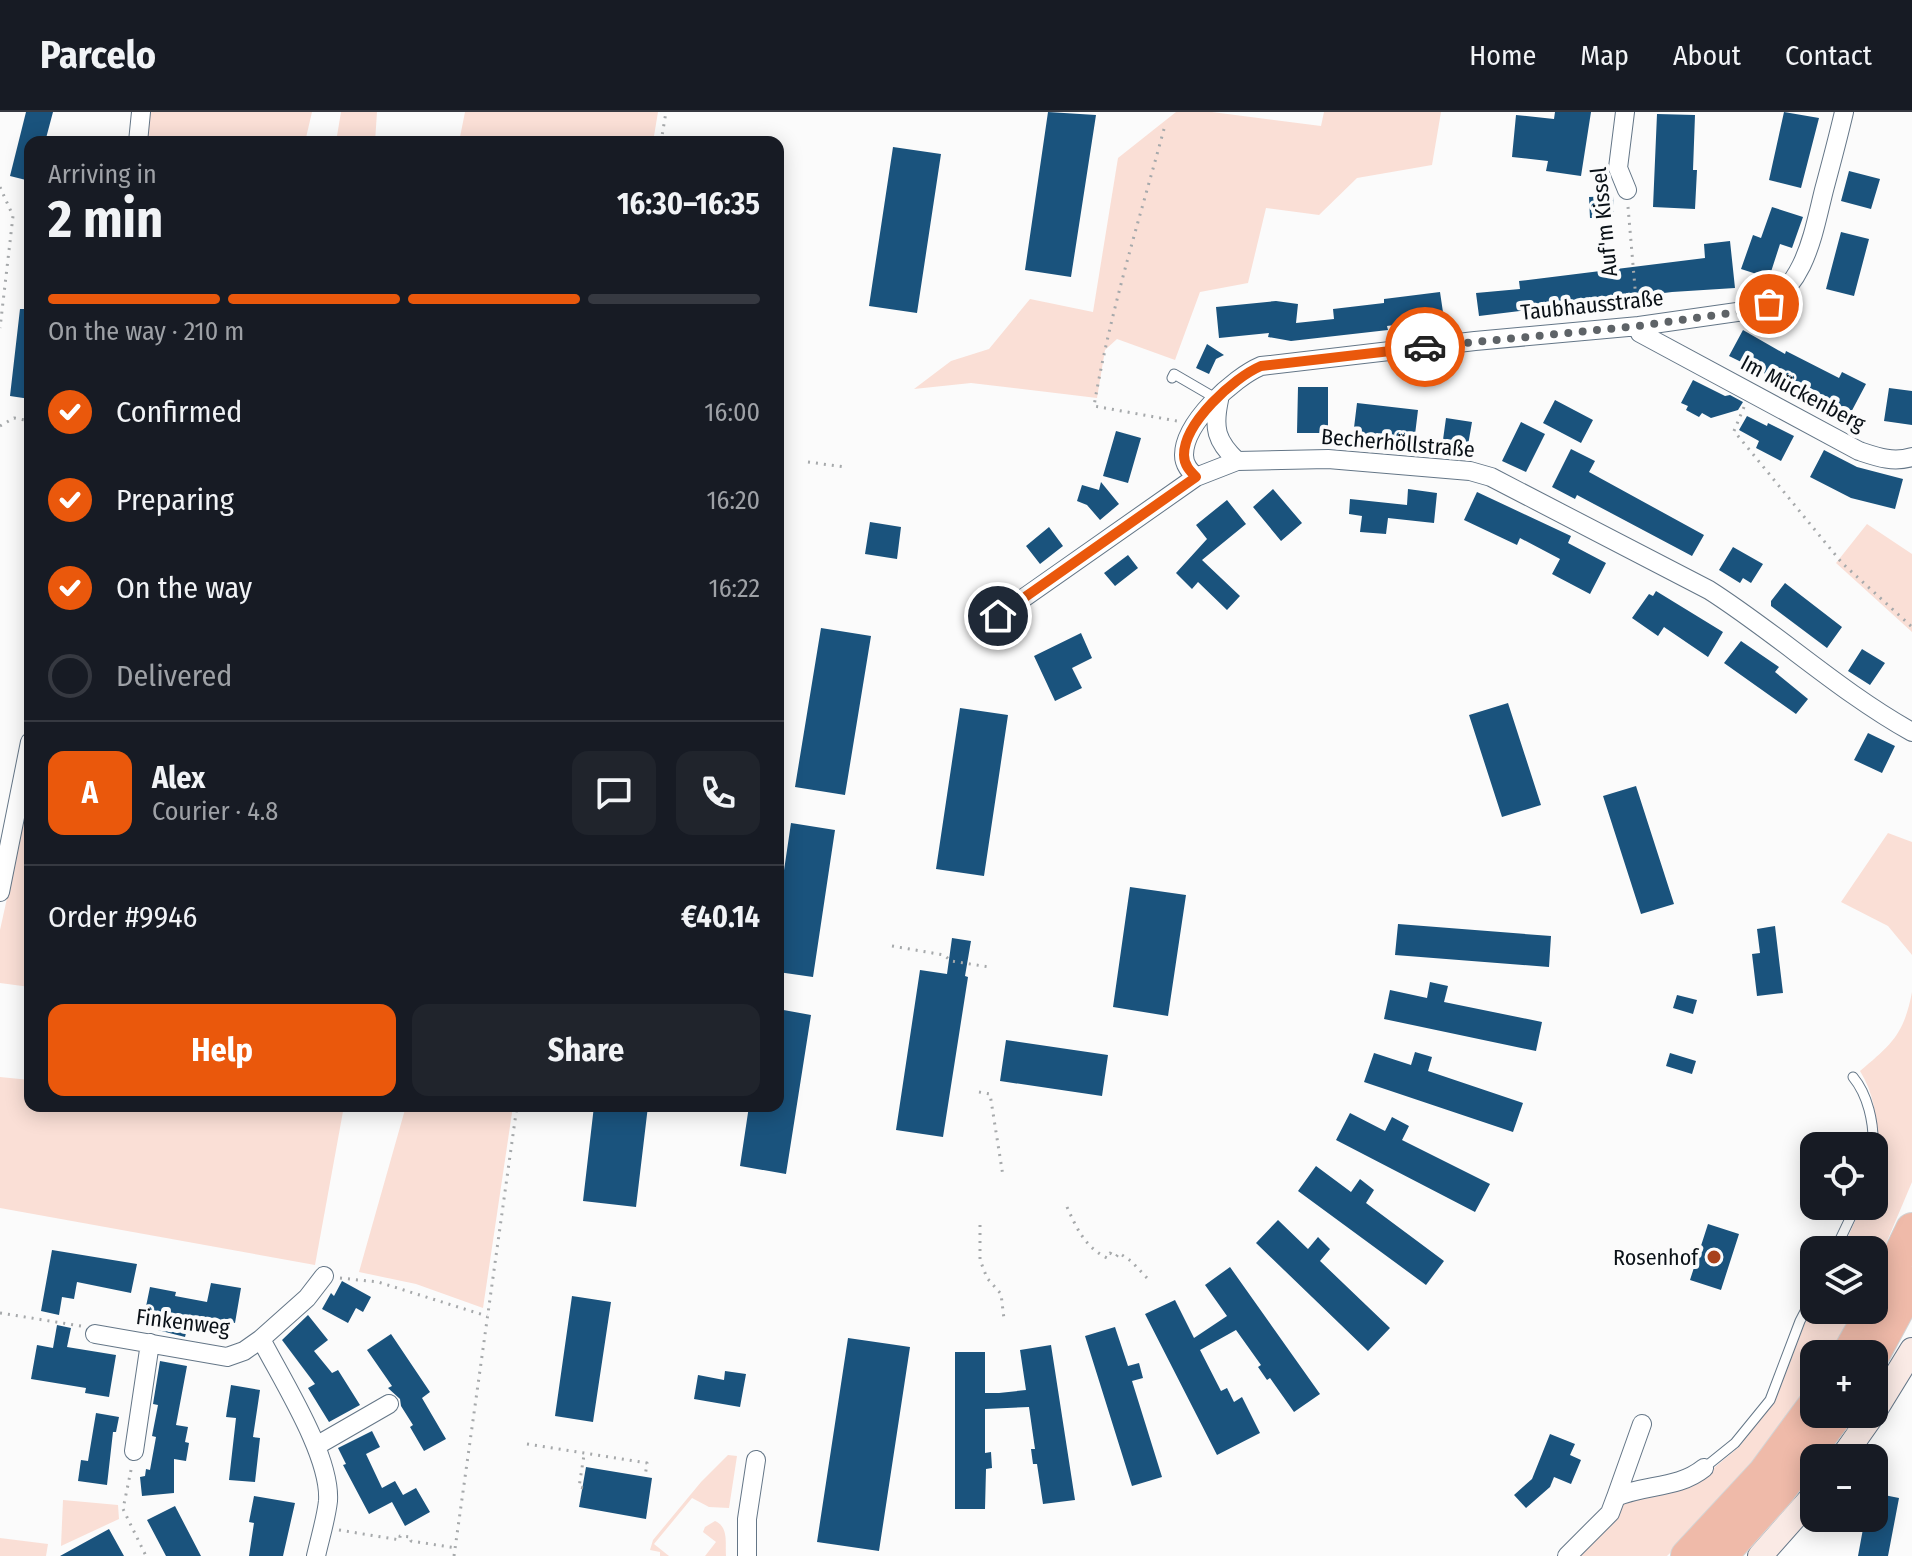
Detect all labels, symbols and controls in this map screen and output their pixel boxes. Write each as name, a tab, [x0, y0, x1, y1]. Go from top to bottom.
text: Parcelo	[40, 32, 156, 78]
text: Home	[1469, 39, 1536, 72]
text: Map	[1580, 39, 1629, 72]
text: About	[1673, 39, 1741, 72]
text: Contact	[1785, 39, 1872, 72]
text: Arriving in	[48, 159, 157, 190]
street label: Auf'm Kissel	[1585, 166, 1623, 278]
text: 16:30–16:35	[617, 186, 760, 222]
text: 2 min	[48, 188, 163, 251]
pin	[1735, 270, 1803, 338]
icon: bag	[1747, 282, 1791, 326]
street label: Taubhausstraße	[1519, 284, 1665, 326]
courier	[1385, 307, 1465, 387]
text: On the way · 210 m	[48, 316, 244, 347]
icon: car	[1403, 325, 1447, 369]
street label: Im Mückenberg	[1736, 349, 1870, 437]
icon: check	[48, 390, 92, 434]
text: Confirmed	[116, 394, 242, 430]
text: 16:00	[704, 397, 760, 428]
street label: Becherhöllstraße	[1320, 423, 1476, 463]
icon: check	[48, 478, 92, 522]
text: Preparing	[116, 482, 234, 518]
text: 16:20	[706, 485, 760, 516]
icon: check	[48, 566, 92, 610]
text: On the way	[116, 570, 252, 606]
text: 16:22	[709, 573, 760, 604]
pin	[964, 582, 1032, 650]
icon: home	[976, 594, 1020, 638]
text: Delivered	[116, 658, 232, 694]
button: chat	[572, 751, 656, 835]
button: phone	[676, 751, 760, 835]
text: Alex	[152, 760, 205, 796]
text: A	[82, 775, 98, 811]
text: Courier · 4.8	[152, 796, 278, 827]
text: Order #9946	[48, 899, 197, 935]
text: €40.14	[681, 899, 760, 935]
button: Help	[48, 1004, 396, 1096]
button: Share	[412, 1004, 760, 1096]
map controls	[1800, 1132, 1888, 1532]
button: locate	[1800, 1132, 1888, 1220]
button: layers	[1800, 1236, 1888, 1324]
place label: Rosenhof	[1613, 1244, 1699, 1271]
marker: Rosenhof	[1705, 1248, 1723, 1266]
street label: Finkenweg	[135, 1303, 232, 1341]
button: +	[1800, 1340, 1888, 1428]
button: −	[1800, 1444, 1888, 1532]

